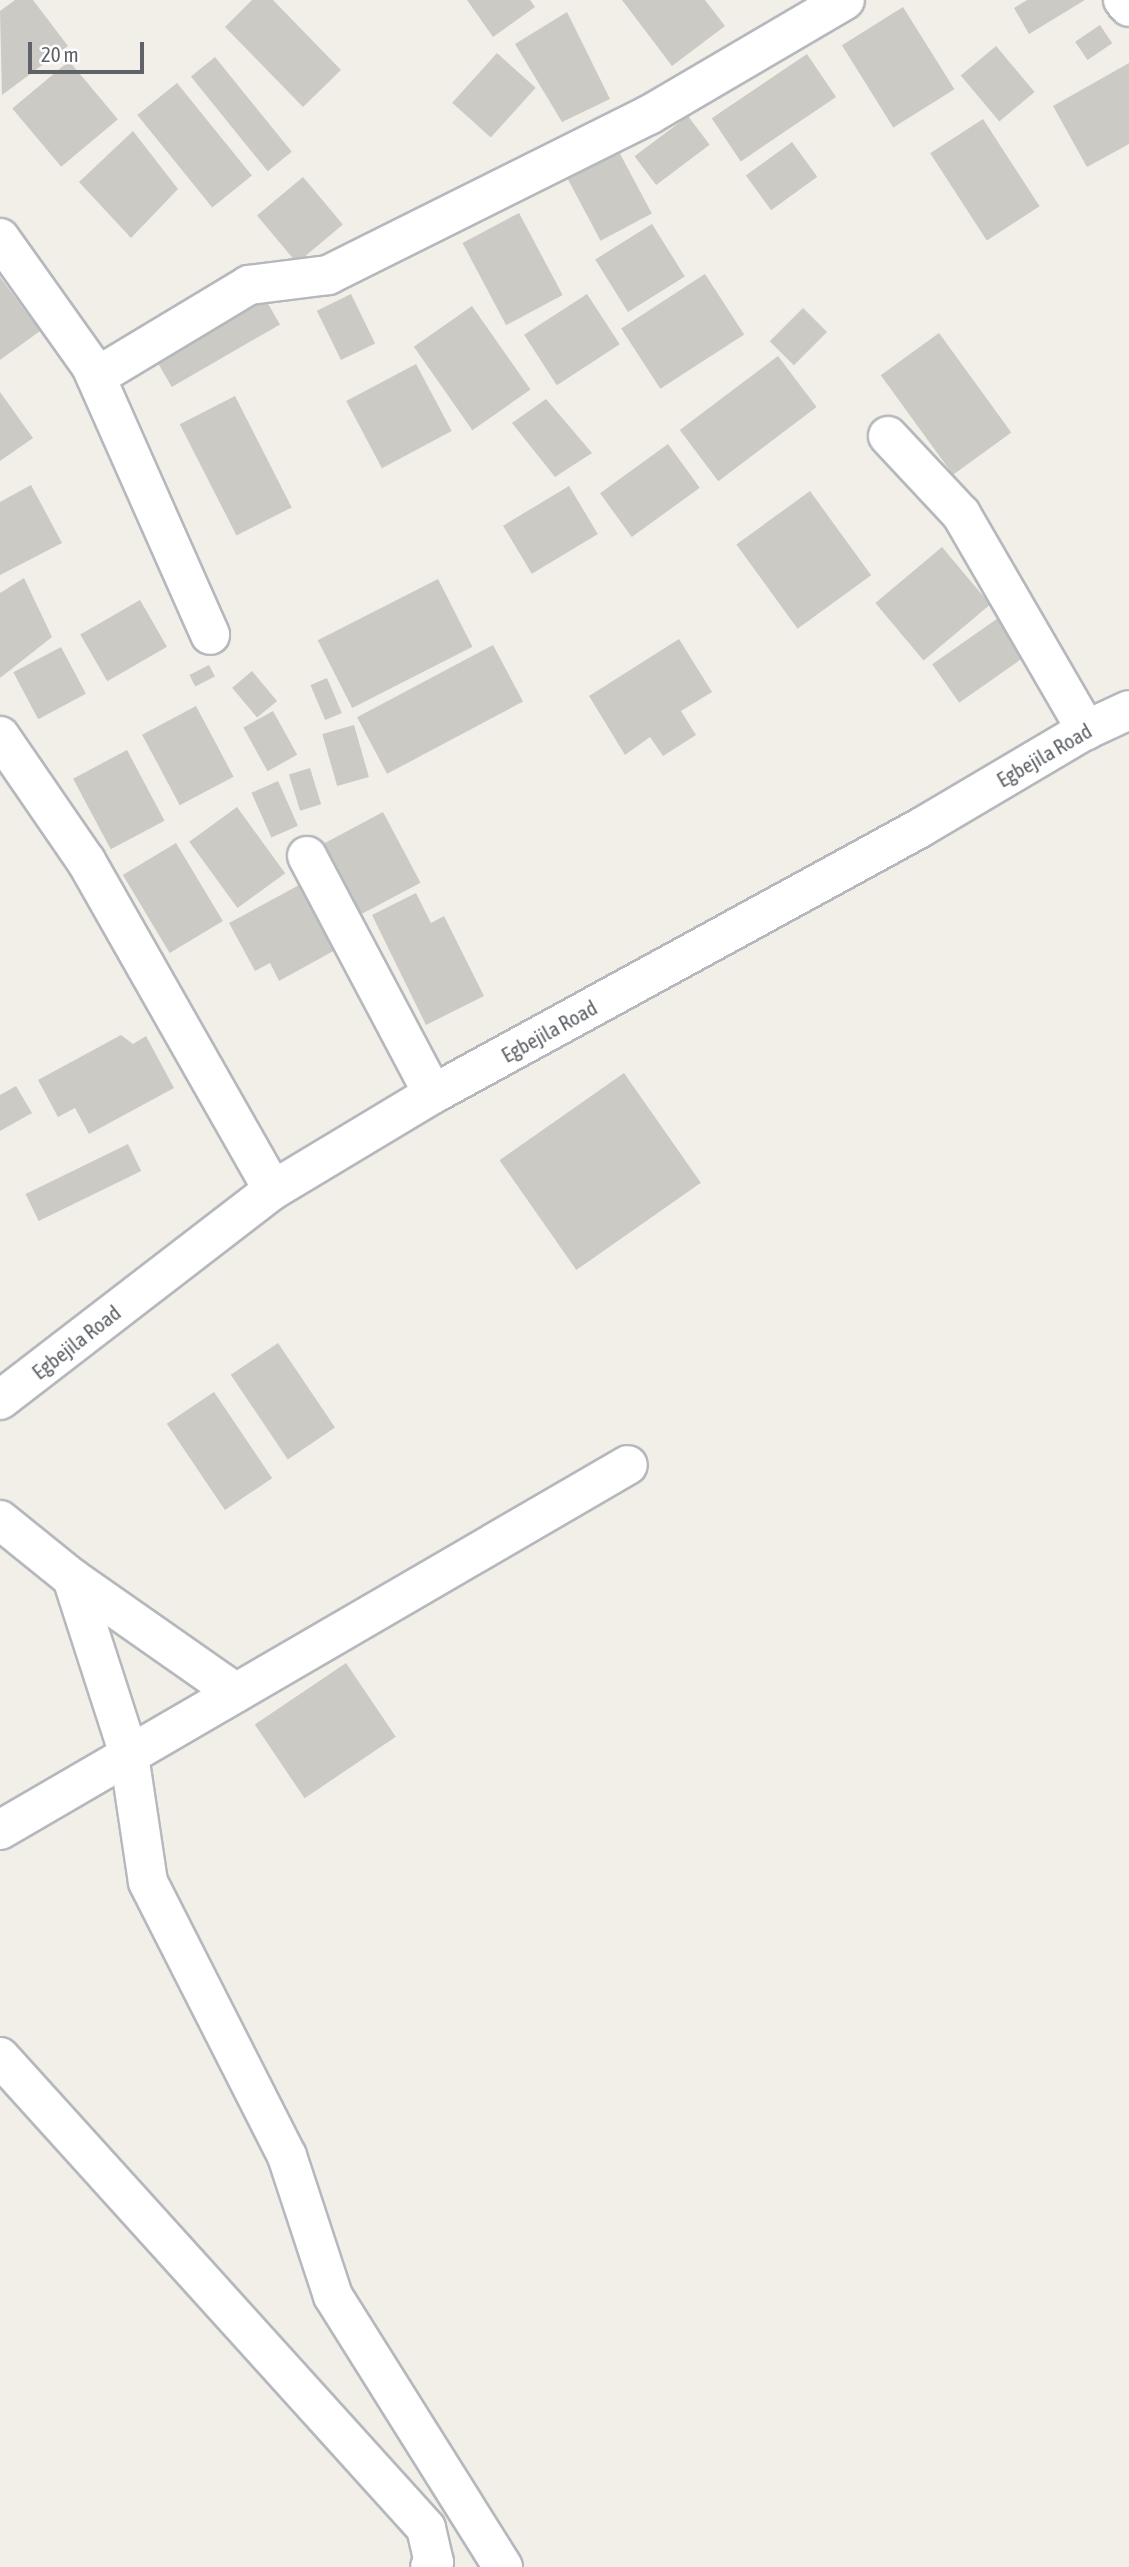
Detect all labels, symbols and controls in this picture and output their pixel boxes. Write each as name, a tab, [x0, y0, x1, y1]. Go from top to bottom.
scale bar	[32, 28, 147, 72]
text: 20 m	[41, 42, 79, 66]
street label: Egbejila Road	[992, 718, 1096, 792]
street label: Egbejila Road	[497, 994, 601, 1068]
street label: Egbejila Road	[27, 1300, 125, 1384]

